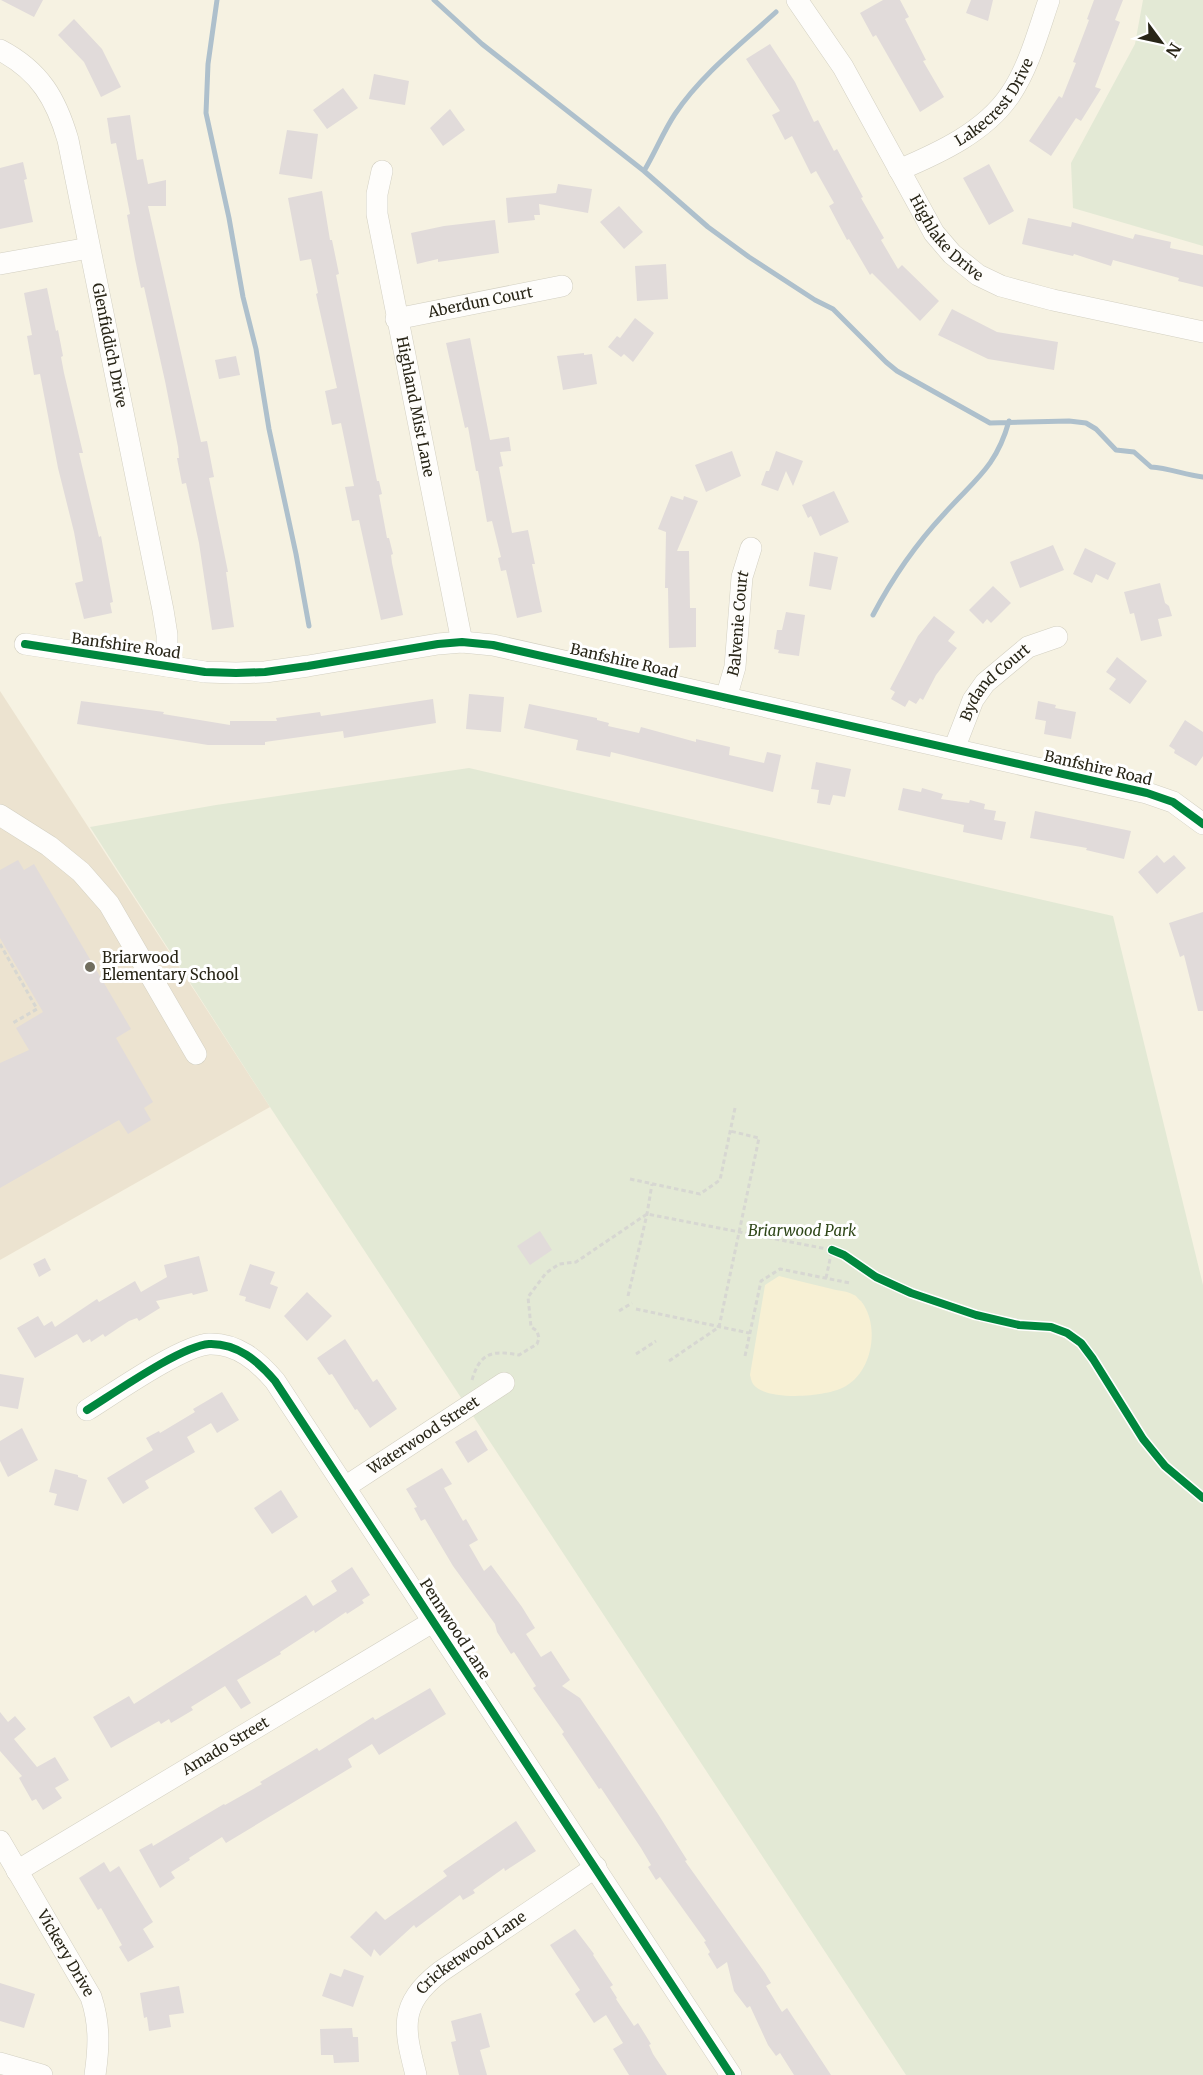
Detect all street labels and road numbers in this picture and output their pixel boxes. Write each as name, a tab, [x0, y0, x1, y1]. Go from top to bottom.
street label: Lakecrest Drive	[951, 55, 1037, 150]
street label: Highlake Drive	[906, 191, 986, 285]
street label: Glenfiddich Drive	[88, 281, 132, 409]
street label: Aberdun Court	[425, 282, 534, 322]
street label: Highland Mist Lane	[393, 335, 439, 479]
street label: Balvenie Court	[723, 568, 753, 678]
street label: Banfshire Road	[70, 628, 182, 663]
street label: Banfshire Road	[568, 639, 680, 682]
street label: Bydand Court	[956, 639, 1034, 724]
street label: Banfshire Road	[1042, 746, 1154, 789]
street label: Waterwood Street	[363, 1392, 483, 1479]
street label: Pennwood Lane	[416, 1575, 495, 1683]
street label: Amado Street	[177, 1712, 272, 1779]
street label: Vickery Drive	[33, 1905, 99, 2000]
street label: Cricketwood Lane	[412, 1907, 530, 1998]

